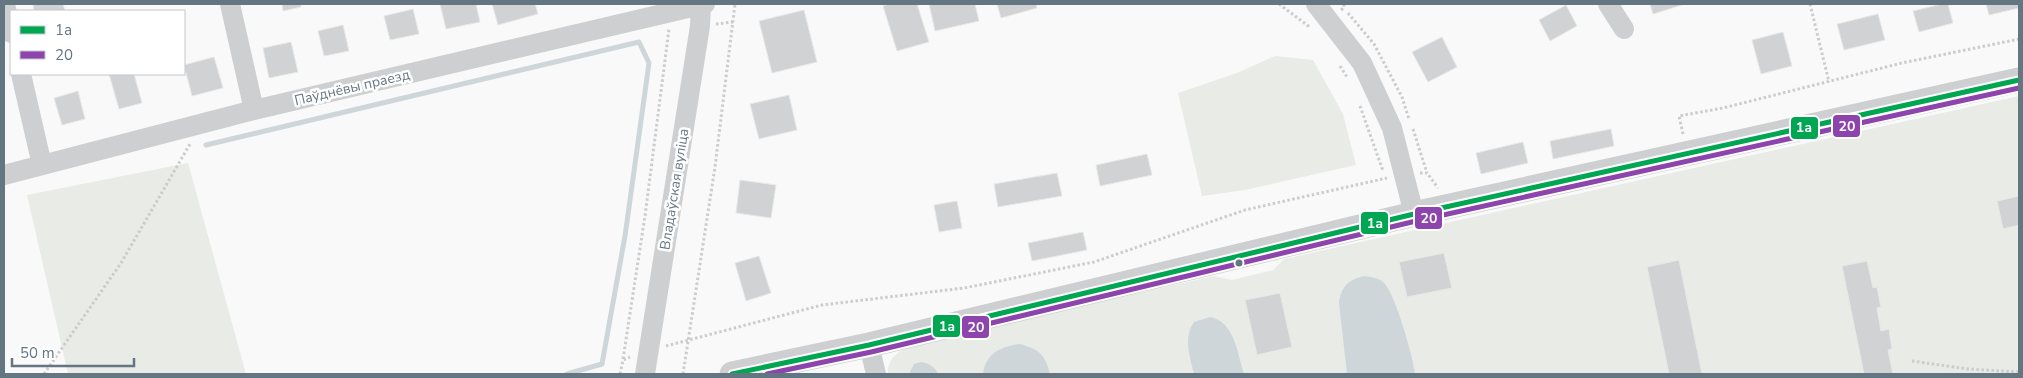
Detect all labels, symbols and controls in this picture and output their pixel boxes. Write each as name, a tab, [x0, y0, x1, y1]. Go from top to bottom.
legend	[10, 10, 185, 75]
text: 1а	[55, 20, 72, 40]
text: 20	[55, 45, 73, 65]
street label: Паўднёвы праезд	[293, 65, 412, 110]
line badge: 20	[1832, 114, 1861, 138]
line badge: 1а	[1790, 116, 1819, 140]
text: 20	[1839, 117, 1855, 136]
text: 1а	[1796, 118, 1812, 137]
street label: Владаўская вуліца	[656, 127, 693, 251]
line badge: 20	[1414, 206, 1443, 230]
text: 20	[1421, 209, 1437, 228]
line badge: 1а	[1360, 211, 1389, 235]
text: 1а	[1367, 214, 1383, 233]
unlabelled marker	[1234, 258, 1244, 268]
line badge: 1а	[932, 314, 961, 338]
line badge: 20	[961, 315, 990, 339]
text: 1а	[939, 317, 955, 336]
text: 20	[968, 318, 984, 337]
scale bar	[12, 336, 135, 368]
text: 50 m	[20, 343, 55, 363]

